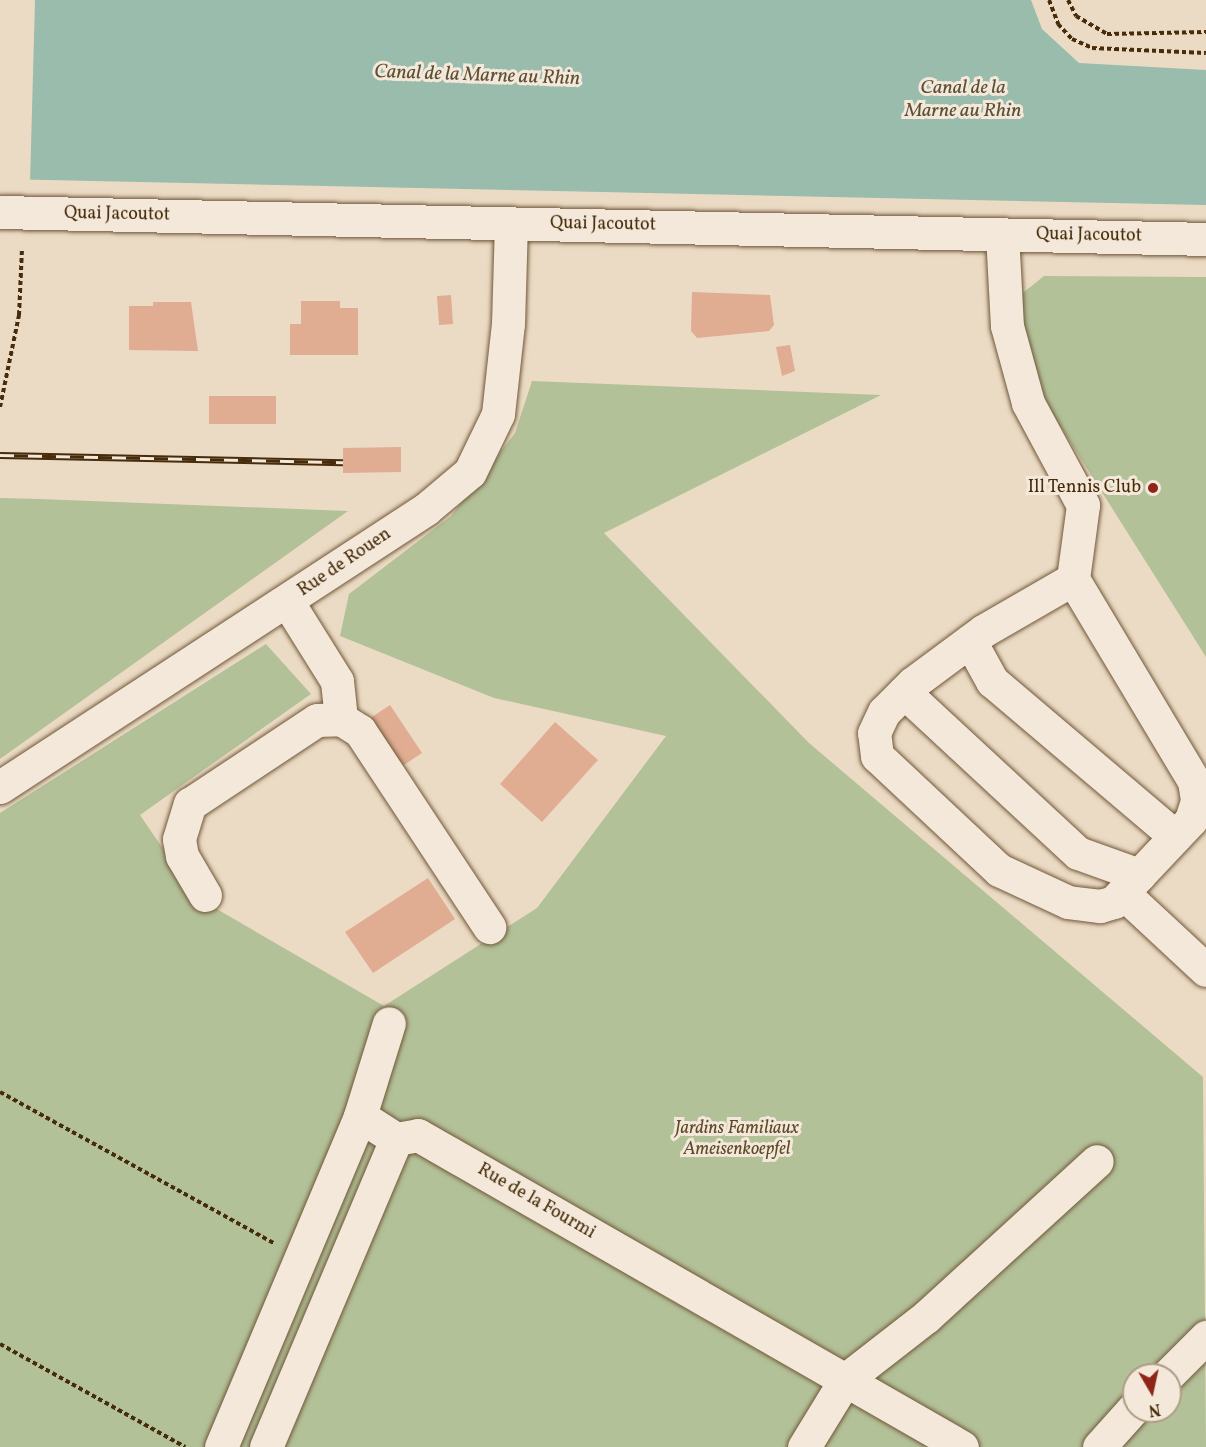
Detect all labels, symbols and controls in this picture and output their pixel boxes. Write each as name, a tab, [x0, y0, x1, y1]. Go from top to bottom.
water label: Canal de la Marne au Rhin	[374, 60, 580, 92]
water label: Canal de la Marne au Rhin	[905, 77, 1021, 124]
street label: Quai Jacoutot	[64, 203, 170, 227]
street label: Quai Jacoutot	[550, 213, 656, 237]
street label: Quai Jacoutot	[1036, 224, 1142, 248]
place label: Ill Tennis Club	[1027, 477, 1141, 499]
marker: Ill Tennis Club	[1146, 481, 1160, 495]
street label: Rue de Rouen	[294, 524, 396, 602]
park label: Jardins Familiaux Ameisenkoepfel	[675, 1119, 799, 1162]
street label: Rue de la Fourmi	[473, 1159, 599, 1245]
north arrow	[1122, 1363, 1182, 1423]
text: N	[1147, 1397, 1162, 1421]

